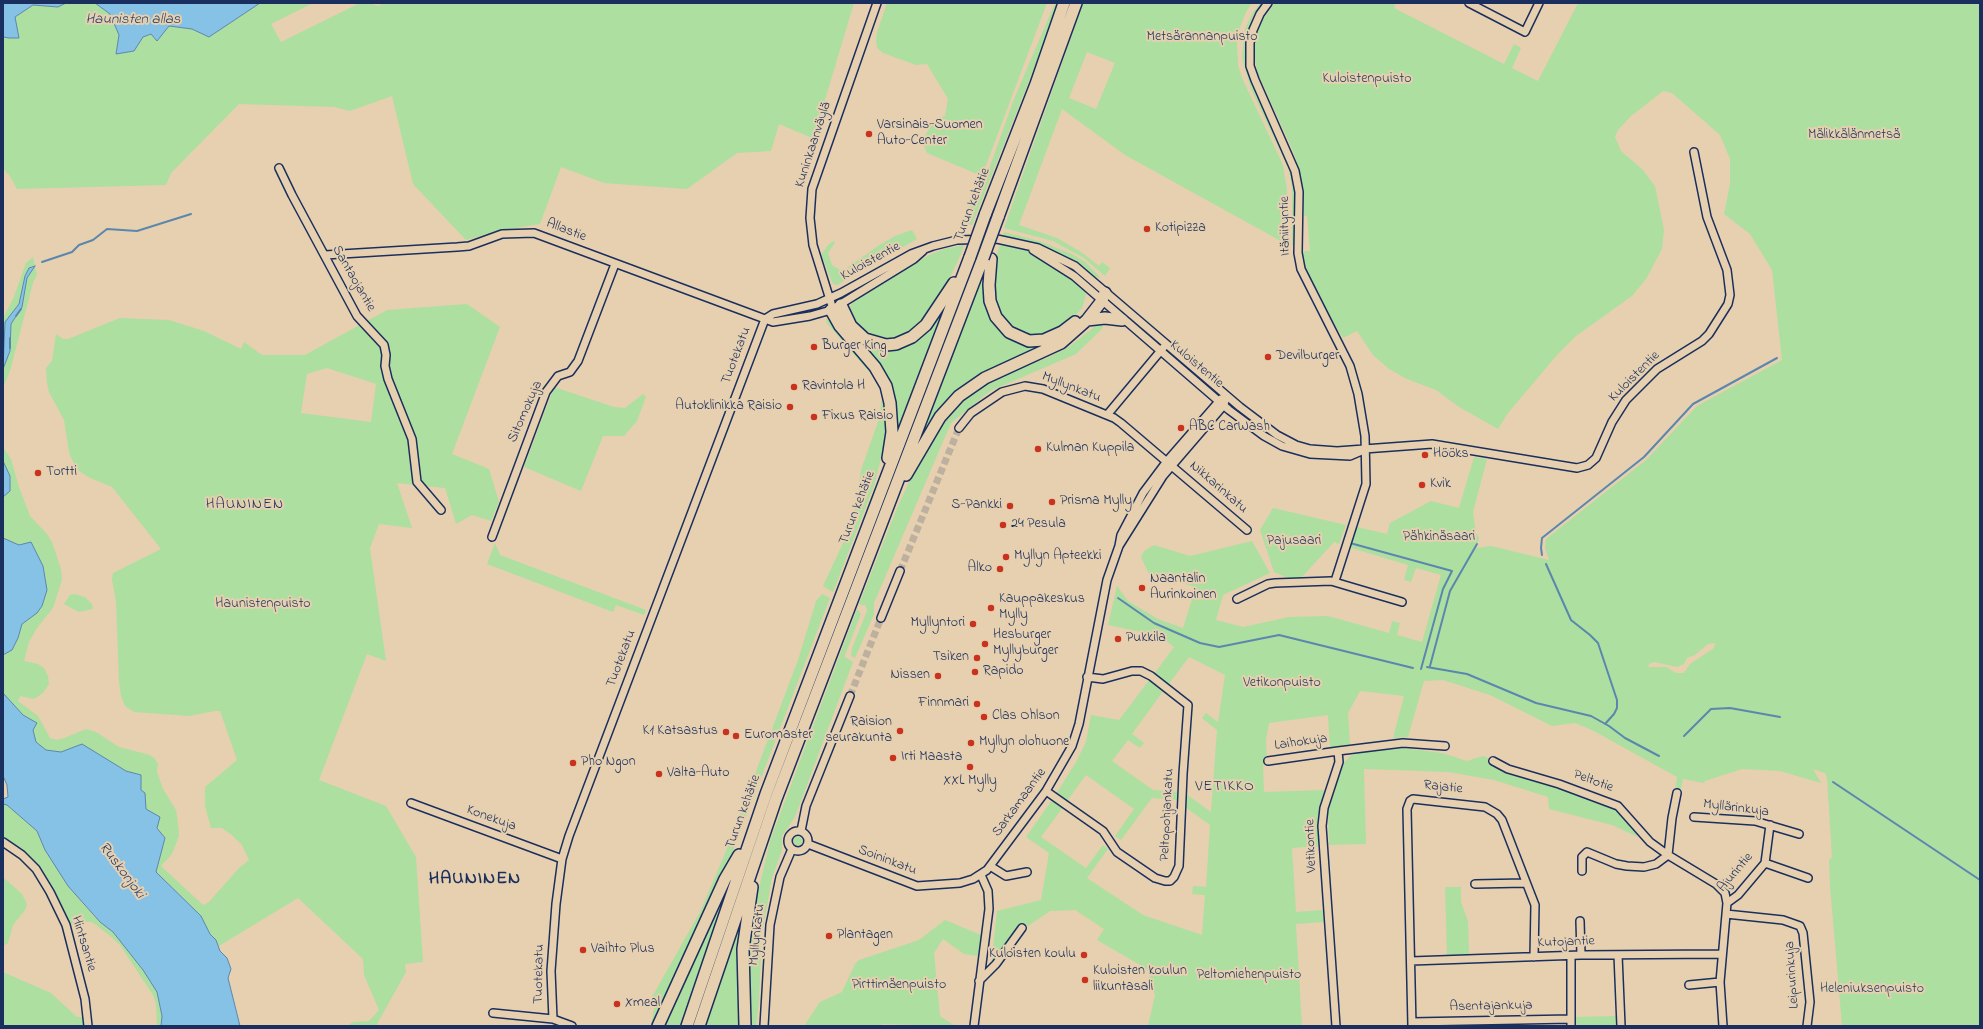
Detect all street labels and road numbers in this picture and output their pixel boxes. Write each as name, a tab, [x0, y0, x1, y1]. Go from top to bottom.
street label: Kuninkaanväylä	[792, 100, 836, 190]
street label: Turun kehätie	[951, 166, 995, 244]
street label: Itäniityntie	[1277, 196, 1295, 256]
street label: Allastie	[544, 216, 588, 246]
street label: Kuloistentie	[838, 239, 904, 285]
street label: Santaojantie	[327, 243, 379, 315]
street label: Tuotekatu	[718, 325, 756, 387]
street label: Kuloistentie	[1166, 338, 1226, 392]
street label: Kuloistentie	[1606, 348, 1664, 406]
street label: Myllynkatu	[1039, 369, 1103, 407]
street label: Sitomokuja	[505, 379, 547, 445]
street label: Nikkarinkatu	[1185, 458, 1251, 518]
street label: Turun kehätie	[836, 469, 880, 547]
street label: Tuotekatu	[603, 628, 641, 690]
street label: Laihokuja	[1273, 731, 1329, 755]
street label: Sarkamaantie	[989, 765, 1051, 841]
street label: Peltotie	[1571, 767, 1615, 797]
street label: Peltopohjankatu	[1157, 768, 1179, 862]
street label: Turun kehätie	[723, 773, 765, 851]
street label: Rajatie	[1423, 778, 1463, 798]
street label: Myllärinkuja	[1702, 797, 1770, 821]
street label: Konekuja	[464, 802, 518, 836]
street label: Vetikontie	[1303, 819, 1321, 873]
street label: Soininkatu	[855, 842, 919, 880]
street label: Ajurintie	[1715, 850, 1757, 896]
street label: Myllynkatu	[746, 903, 770, 967]
street label: Hintsantie	[67, 914, 99, 974]
street label: Kutojantie	[1537, 934, 1595, 952]
street label: Leipurinkuja	[1782, 941, 1804, 1009]
street label: Tuotekatu	[531, 944, 549, 1004]
street label: Asentajankuja	[1449, 998, 1533, 1016]

